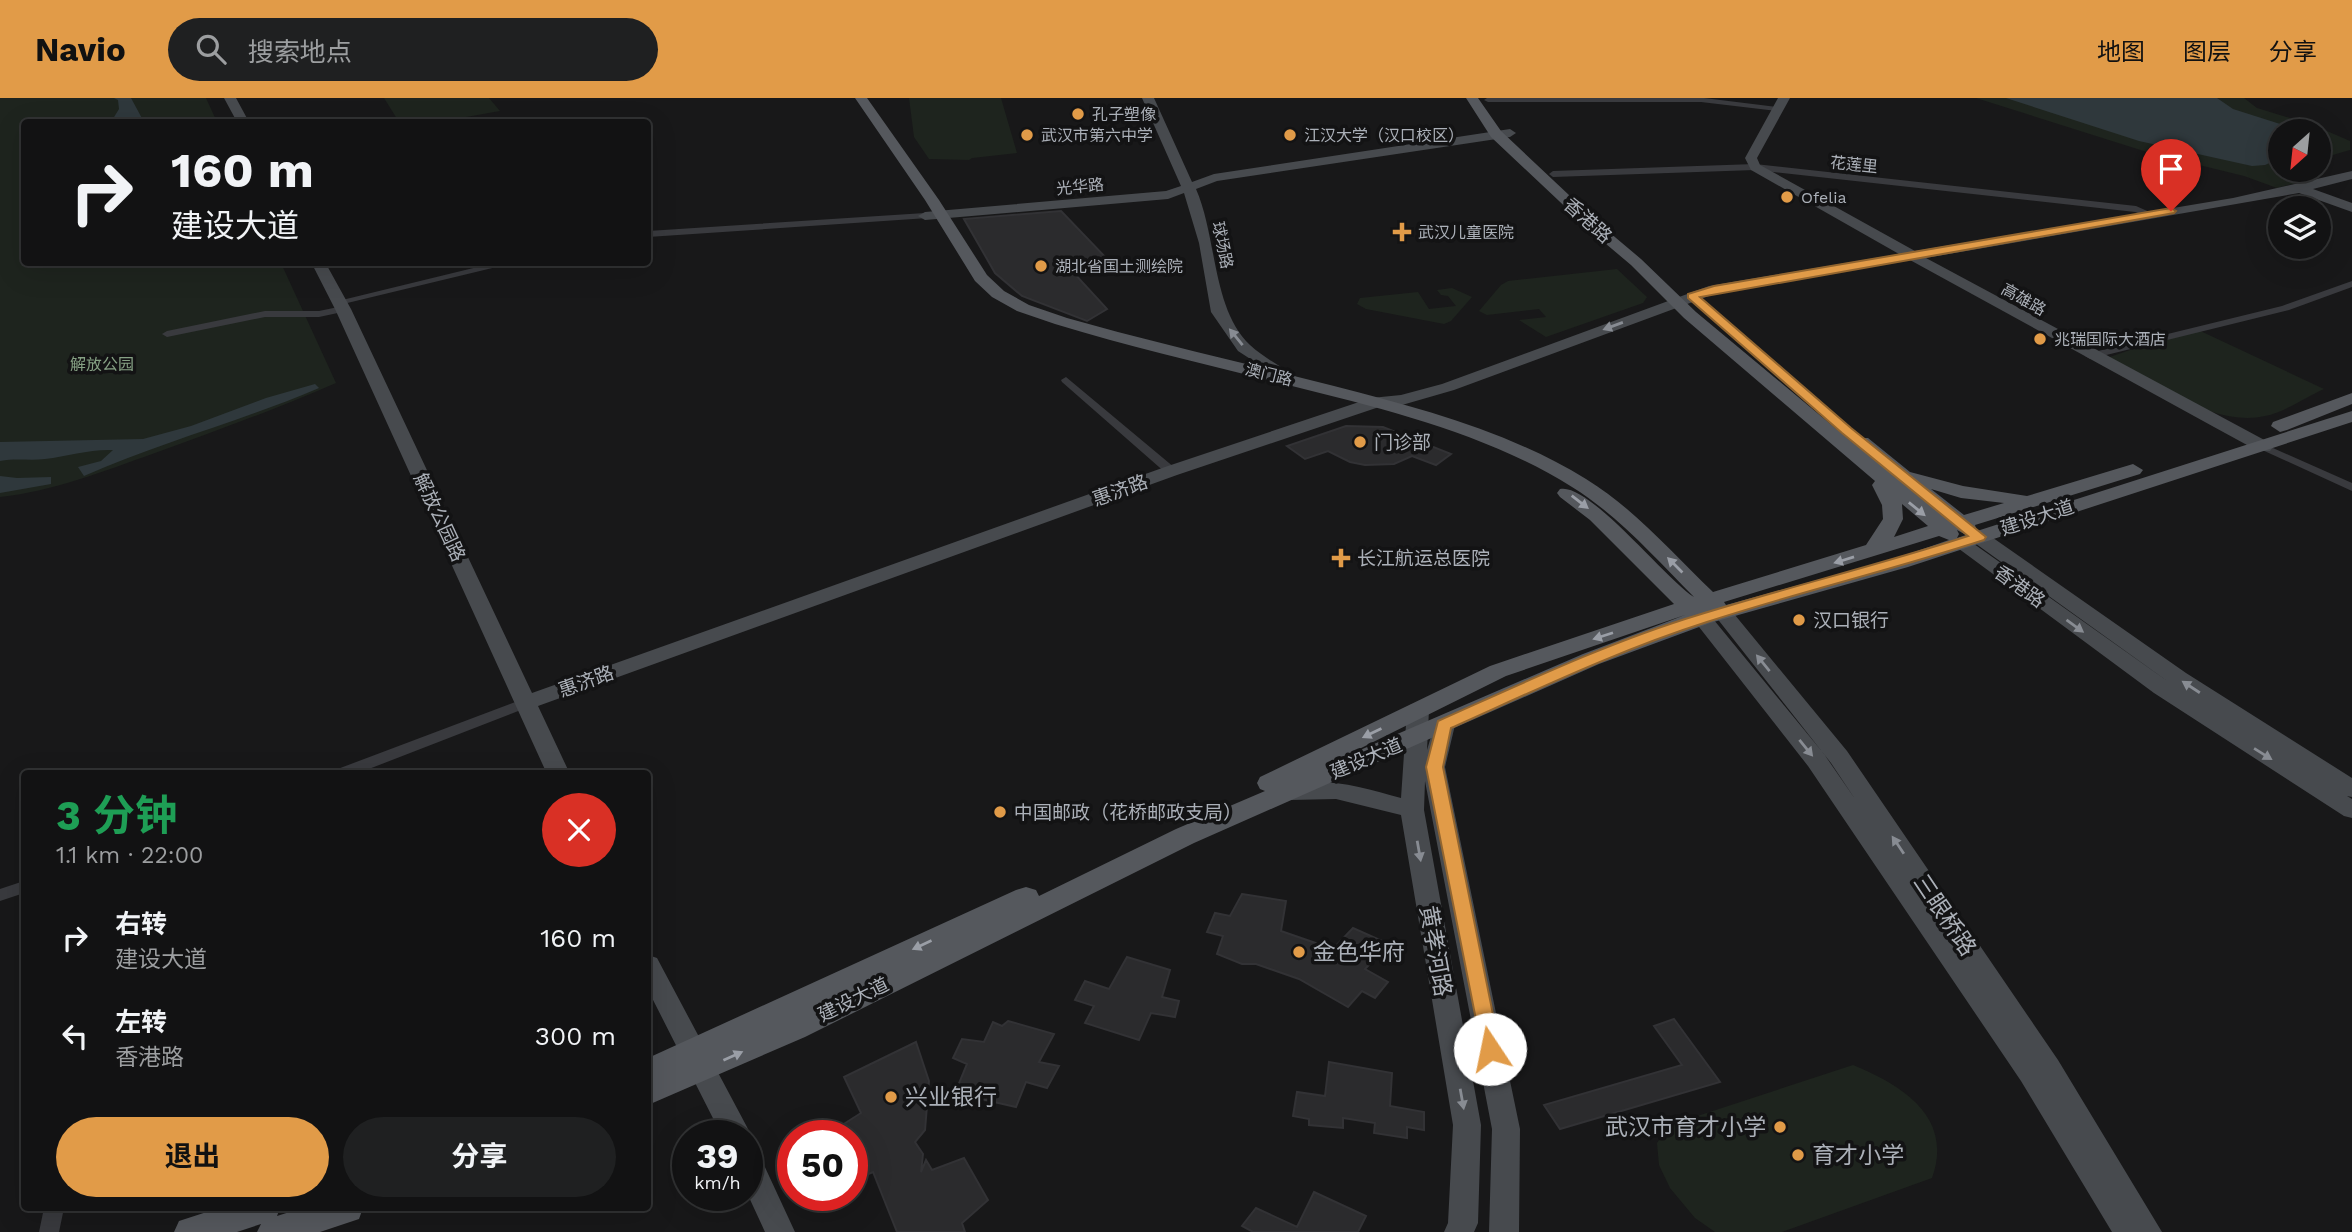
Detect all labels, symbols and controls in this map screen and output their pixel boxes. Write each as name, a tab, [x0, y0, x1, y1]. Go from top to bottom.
search box	[168, 18, 658, 81]
text: Navio	[35, 30, 126, 69]
icon: search	[192, 30, 230, 68]
text: 搜索地点	[248, 37, 352, 67]
text: 地图	[2097, 38, 2145, 66]
text: 图层	[2183, 38, 2231, 66]
text: 分享	[2269, 38, 2317, 66]
place label: 孔子塑像	[1092, 105, 1156, 124]
marker: 孔子塑像	[1070, 106, 1086, 122]
north arrow	[2268, 119, 2331, 182]
map controls	[2268, 119, 2331, 259]
place label: 武汉市第六中学	[1041, 126, 1153, 145]
place label: 江汉大学（汉口校区）	[1304, 126, 1464, 145]
marker: 武汉市第六中学	[1019, 127, 1035, 143]
marker: 江汉大学（汉口校区）	[1282, 127, 1298, 143]
pin	[2141, 139, 2201, 211]
text: 160 m	[171, 141, 314, 199]
icon: right	[56, 147, 147, 238]
icon: arrive	[2152, 150, 2190, 188]
street label: 花莲里	[1829, 153, 1879, 176]
street label: 光华路	[1055, 175, 1105, 198]
place label: Ofelia	[1801, 188, 1846, 207]
marker: Ofelia	[1779, 189, 1795, 205]
street label: 香港路	[1559, 193, 1617, 248]
button: layers	[2268, 196, 2331, 259]
text: 建设大道	[171, 207, 299, 245]
street label: 球场路	[1208, 220, 1237, 271]
marker: 武汉儿童医院	[1392, 222, 1412, 242]
place label: 武汉儿童医院	[1418, 223, 1514, 242]
place label: 湖北省国土测绘院	[1055, 257, 1183, 276]
marker: 湖北省国土测绘院	[1033, 258, 1049, 274]
street label: 高雄路	[1998, 279, 2049, 319]
one-way arrow	[1602, 321, 1623, 332]
one-way arrow	[1229, 329, 1244, 346]
place label: 兆瑞国际大酒店	[2054, 330, 2166, 349]
marker: 兆瑞国际大酒店	[2032, 331, 2048, 347]
park label: 解放公园	[70, 355, 134, 374]
street label: 澳门路	[1243, 359, 1294, 390]
place label: 门诊部	[1374, 431, 1431, 454]
marker: 门诊部	[1352, 434, 1368, 450]
street label: 解放公园路	[409, 469, 470, 565]
street label: 惠济路	[1089, 470, 1151, 511]
one-way arrow	[1571, 495, 1589, 510]
street label: 建设大道	[1997, 495, 2077, 540]
one-way arrow	[1908, 501, 1925, 516]
place label: 长江航运总医院	[1357, 547, 1490, 570]
marker: 长江航运总医院	[1331, 548, 1351, 568]
one-way arrow	[1833, 555, 1854, 565]
one-way arrow	[1666, 556, 1683, 573]
street label: 香港路	[1990, 560, 2050, 612]
place label: 汉口银行	[1813, 609, 1889, 632]
marker: 汉口银行	[1791, 612, 1807, 628]
one-way arrow	[2066, 618, 2084, 632]
one-way arrow	[1593, 631, 1614, 642]
one-way arrow	[1755, 654, 1770, 672]
street label: 惠济路	[555, 661, 617, 702]
one-way arrow	[2181, 680, 2201, 693]
one-way arrow	[1362, 728, 1382, 739]
street label: 建设大道	[1327, 733, 1406, 784]
one-way arrow	[1799, 738, 1814, 756]
one-way arrow	[2254, 747, 2273, 760]
text: 3 分钟	[56, 791, 177, 840]
button: close	[542, 793, 616, 867]
place label: 中国邮政（花桥邮政支局）	[1014, 801, 1242, 824]
marker: 中国邮政（花桥邮政支局）	[992, 804, 1008, 820]
one-way arrow	[1891, 836, 1905, 854]
one-way arrow	[1414, 840, 1425, 862]
text: 1.1 km · 22:00	[56, 842, 203, 869]
street label: 三眼桥路	[1908, 870, 1982, 961]
street label: 黄孝河路	[1414, 903, 1457, 999]
text: 右转	[115, 909, 167, 939]
icon: right	[56, 919, 94, 957]
text: 160 m	[540, 923, 616, 953]
place label: 金色华府	[1313, 939, 1405, 966]
one-way arrow	[912, 940, 932, 951]
marker: 金色华府	[1291, 944, 1307, 960]
text: 建设大道	[115, 946, 207, 973]
street label: 建设大道	[814, 972, 892, 1026]
text: 左转	[115, 1007, 167, 1037]
position arrow	[1453, 1012, 1527, 1086]
icon: left	[56, 1017, 94, 1055]
text: 300 m	[535, 1021, 616, 1051]
text: 香港路	[115, 1044, 184, 1071]
one-way arrow	[723, 1050, 743, 1062]
place label: 兴业银行	[905, 1084, 997, 1111]
one-way arrow	[1457, 1088, 1468, 1110]
marker: 兴业银行	[883, 1089, 899, 1105]
place label: 武汉市育才小学	[1605, 1114, 1766, 1141]
button: 退出	[56, 1117, 329, 1197]
button: 分享	[343, 1117, 616, 1197]
marker: 武汉市育才小学	[1772, 1119, 1788, 1135]
speed limit sign: 50	[777, 1120, 868, 1211]
text: 39	[696, 1135, 739, 1177]
place label: 育才小学	[1812, 1142, 1904, 1169]
marker: 育才小学	[1790, 1147, 1806, 1163]
text: km/h	[694, 1172, 741, 1193]

